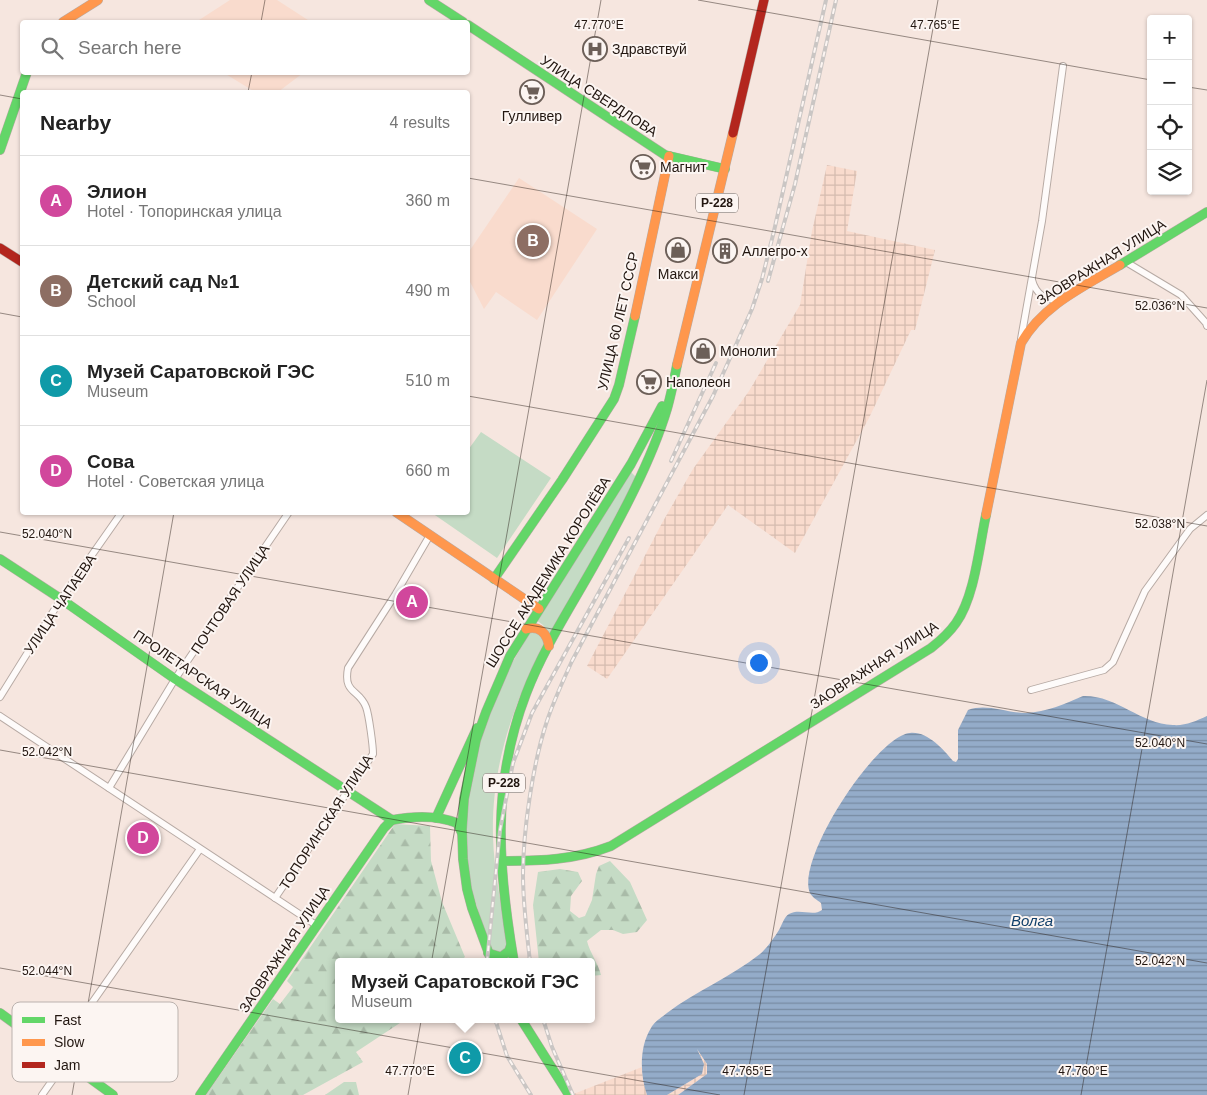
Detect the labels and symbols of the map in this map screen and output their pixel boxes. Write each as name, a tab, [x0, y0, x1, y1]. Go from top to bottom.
text: 47.770°E	[574, 18, 624, 32]
text: 47.765°E	[910, 18, 960, 32]
hospital icon: Здравствуй	[582, 36, 608, 62]
place label: Здравствуй	[612, 41, 687, 57]
street label: УЛИЦА СВЕРДЛОВА	[538, 52, 661, 140]
supermarket icon: Гулливер	[519, 79, 545, 105]
place label: Гулливер	[502, 108, 562, 124]
supermarket icon: Магнит	[630, 154, 656, 180]
place label: Магнит	[660, 159, 707, 175]
road number: Р-228	[696, 194, 738, 212]
street label: ЗАОВРАЖНАЯ УЛИЦА	[1033, 215, 1169, 308]
pin: B	[517, 222, 549, 260]
shop icon: Макси	[665, 237, 691, 263]
building icon: Аллегро-х	[712, 238, 738, 264]
place label: Аллегро-х	[742, 243, 808, 259]
street label: УЛИЦА 60 ЛЕТ СССР	[594, 250, 642, 392]
place label: Макси	[658, 266, 698, 282]
text: 52.036°N	[1135, 299, 1185, 313]
shop icon: Монолит	[690, 338, 716, 364]
place label: Монолит	[720, 343, 778, 359]
supermarket icon: Наполеон	[636, 369, 662, 395]
place label: Наполеон	[666, 374, 730, 390]
street label: ШОССЕ АКАДЕМИКА КОРОЛЁВА	[482, 473, 614, 670]
text: 52.038°N	[1135, 517, 1185, 531]
text: 52.040°N	[22, 527, 72, 541]
street label: ПОЧТОВАЯ УЛИЦА	[187, 541, 273, 657]
street label: УЛИЦА ЧАПАЕВА	[21, 551, 100, 657]
pin: A	[396, 583, 428, 621]
street label: ЗАОВРАЖНАЯ УЛИЦА	[807, 617, 941, 712]
street label: ПРОЛЕТАРСКАЯ УЛИЦА	[131, 627, 276, 732]
your location	[746, 650, 772, 676]
text: 52.040°N	[1135, 736, 1185, 750]
text: 52.042°N	[22, 745, 72, 759]
street label: ТОПОРИНСКАЯ УЛИЦА	[276, 751, 376, 893]
road number: Р-228	[483, 774, 525, 792]
pin: D	[127, 819, 159, 857]
street label: ЗАОВРАЖНАЯ УЛИЦА	[236, 882, 333, 1015]
water label: Волга	[1011, 912, 1053, 929]
text: 52.042°N	[1135, 954, 1185, 968]
text: 52.044°N	[22, 964, 72, 978]
legend	[12, 1002, 178, 1082]
text: Fast	[54, 1012, 81, 1028]
text: Slow	[54, 1034, 85, 1050]
pin: C	[449, 1039, 481, 1077]
text: Jam	[54, 1057, 80, 1073]
text: 47.770°E	[385, 1064, 435, 1078]
text: 47.765°E	[722, 1064, 772, 1078]
text: 47.760°E	[1058, 1064, 1108, 1078]

